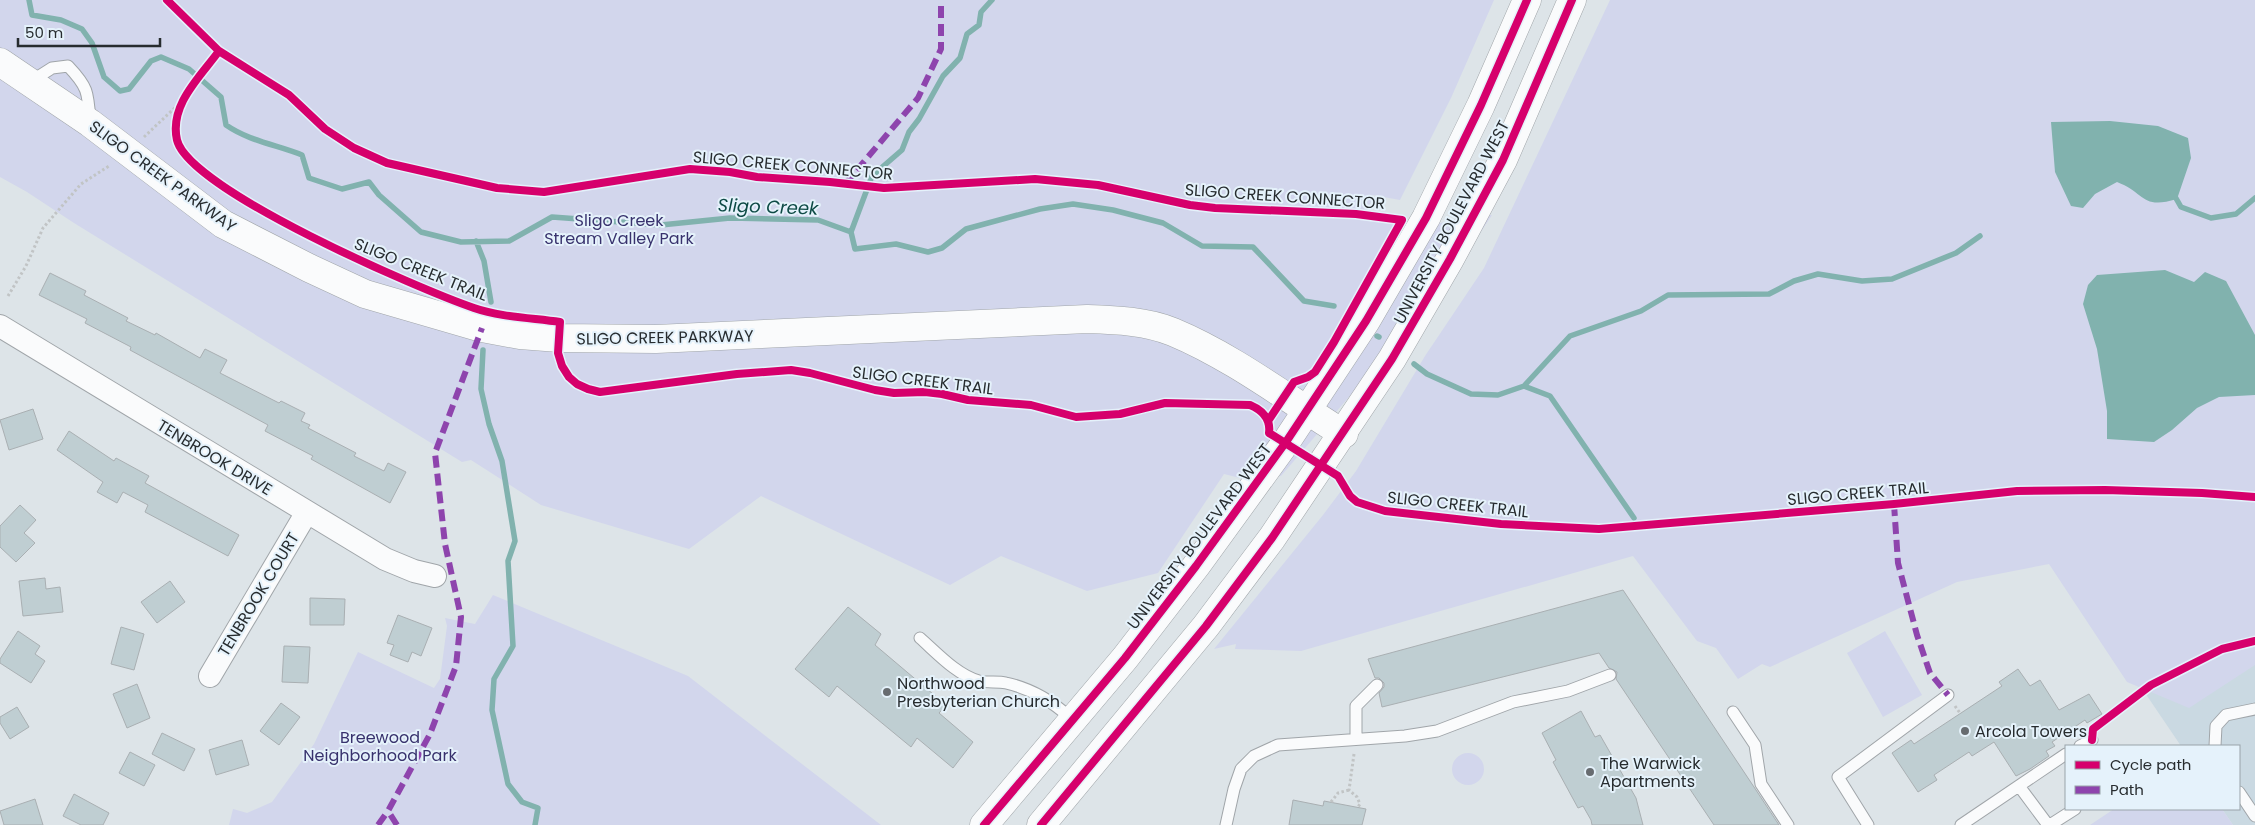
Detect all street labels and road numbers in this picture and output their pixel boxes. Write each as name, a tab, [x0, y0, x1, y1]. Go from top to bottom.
street label: SLIGO CREEK PARKWAY	[84, 115, 242, 238]
street label: UNIVERSITY BOULEVARD WEST	[1388, 116, 1515, 328]
street label: SLIGO CREEK CONNECTOR	[692, 145, 894, 186]
street label: SLIGO CREEK CONNECTOR	[1184, 178, 1386, 215]
street label: SLIGO CREEK TRAIL	[351, 232, 491, 307]
street label: SLIGO CREEK PARKWAY	[576, 324, 754, 351]
street label: SLIGO CREEK TRAIL	[851, 360, 995, 401]
street label: TENBROOK DRIVE	[153, 414, 277, 501]
street label: UNIVERSITY BOULEVARD WEST	[1122, 438, 1277, 634]
street label: SLIGO CREEK TRAIL	[1786, 476, 1930, 511]
street label: SLIGO CREEK TRAIL	[1386, 486, 1530, 523]
street label: TENBROOK COURT	[212, 528, 305, 661]

